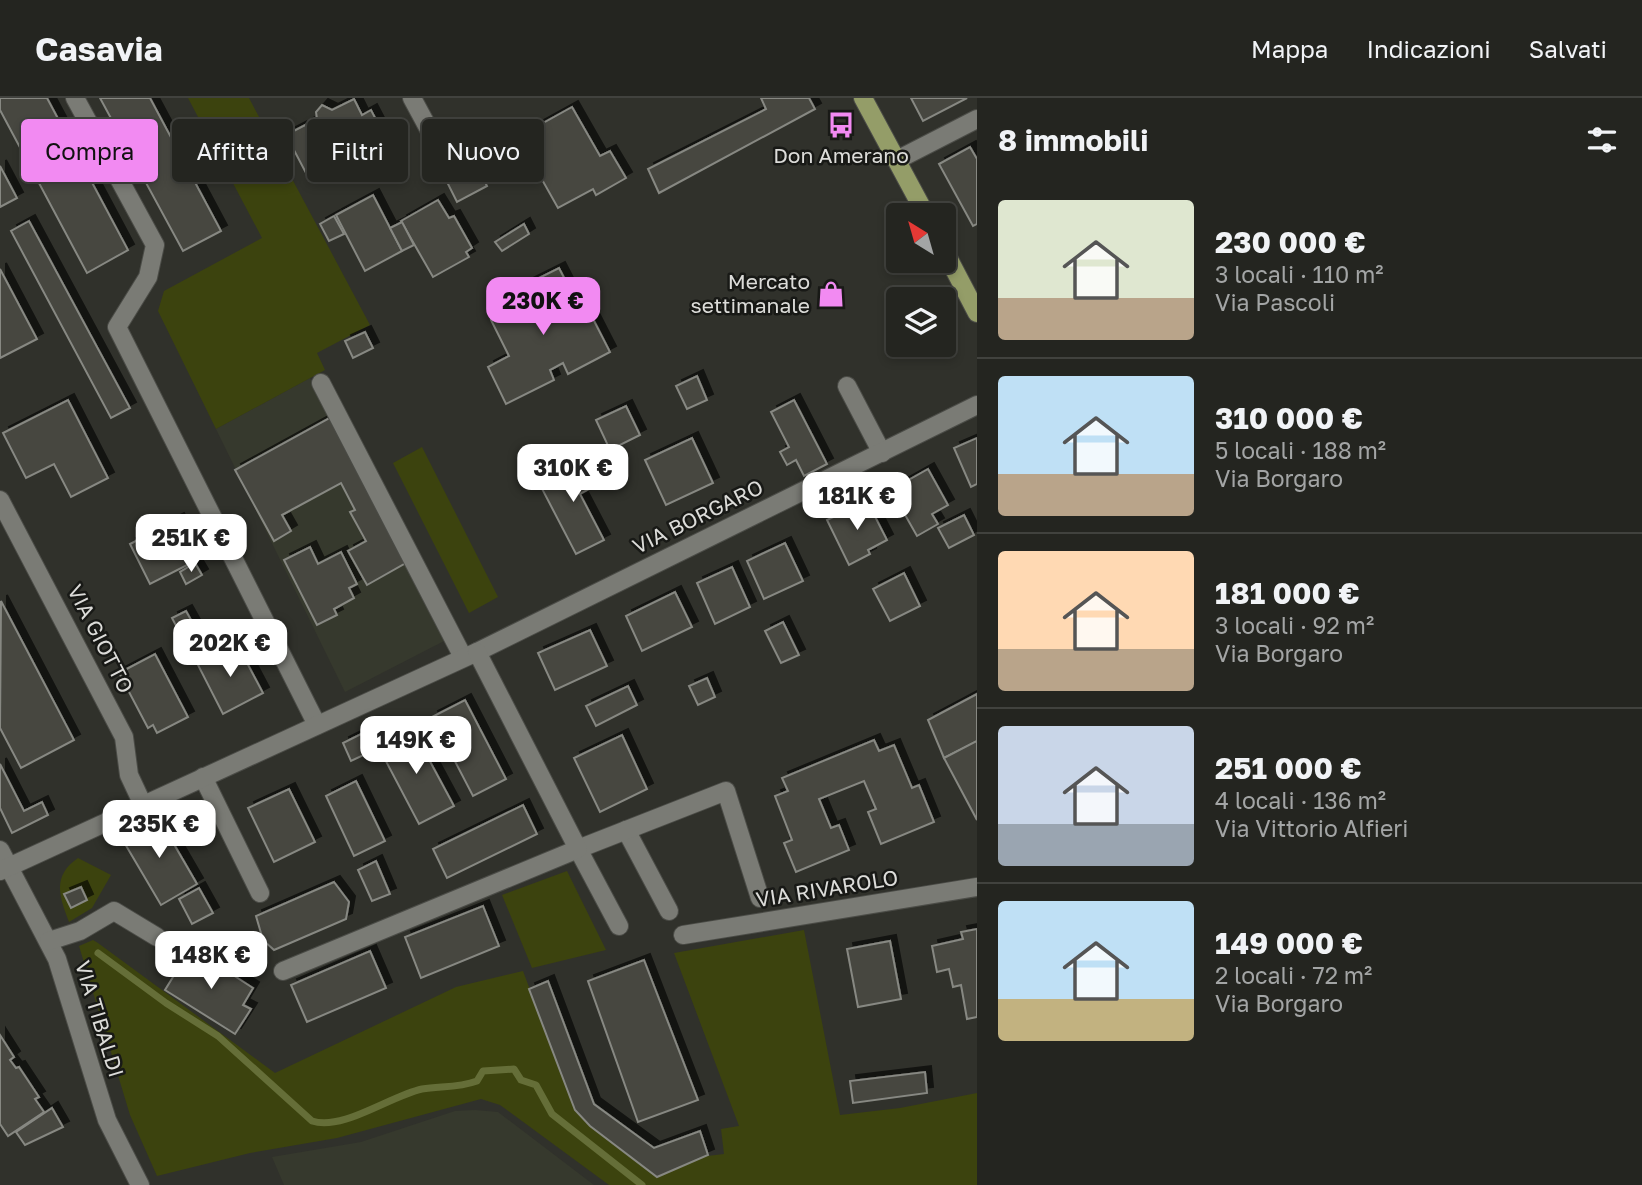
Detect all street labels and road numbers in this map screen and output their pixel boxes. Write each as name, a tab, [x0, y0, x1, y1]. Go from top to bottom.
street label: VIA BORGARO	[628, 473, 767, 559]
street label: VIA GIOTTO	[62, 580, 139, 697]
street label: VIA RIVAROLO	[754, 864, 900, 912]
street label: VIA TIBALDI	[70, 957, 130, 1080]

